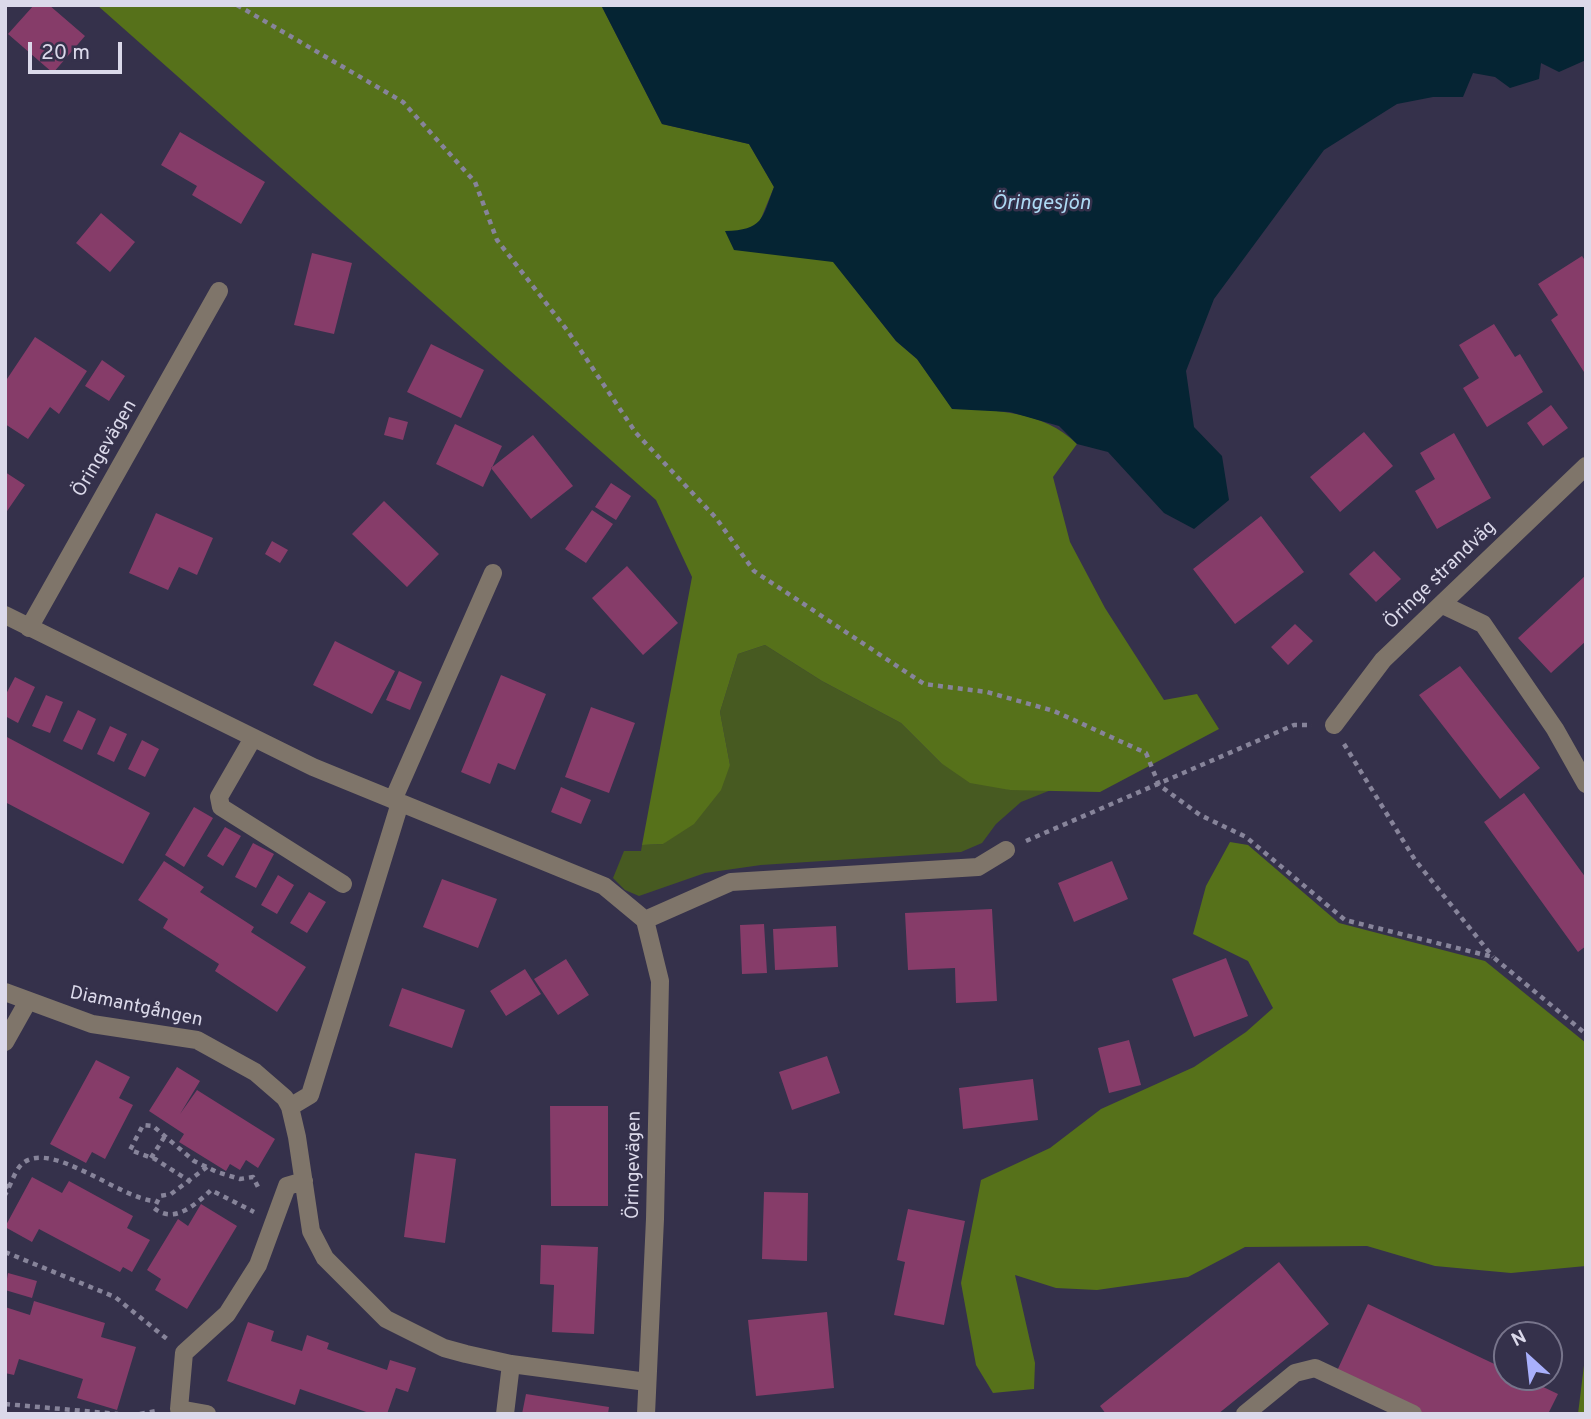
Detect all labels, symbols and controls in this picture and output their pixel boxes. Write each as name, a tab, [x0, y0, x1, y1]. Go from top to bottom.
scale bar	[32, 28, 126, 72]
text: 20 m	[41, 40, 90, 67]
water label: Öringesjön	[992, 192, 1090, 218]
street label: Öringevägen	[69, 396, 143, 502]
street label: Öringe strandväg	[1380, 517, 1502, 635]
street label: Diamantgången	[67, 983, 205, 1033]
street label: Öringevägen	[623, 1111, 647, 1219]
north arrow	[1493, 1321, 1563, 1391]
text: N	[1508, 1325, 1531, 1353]

